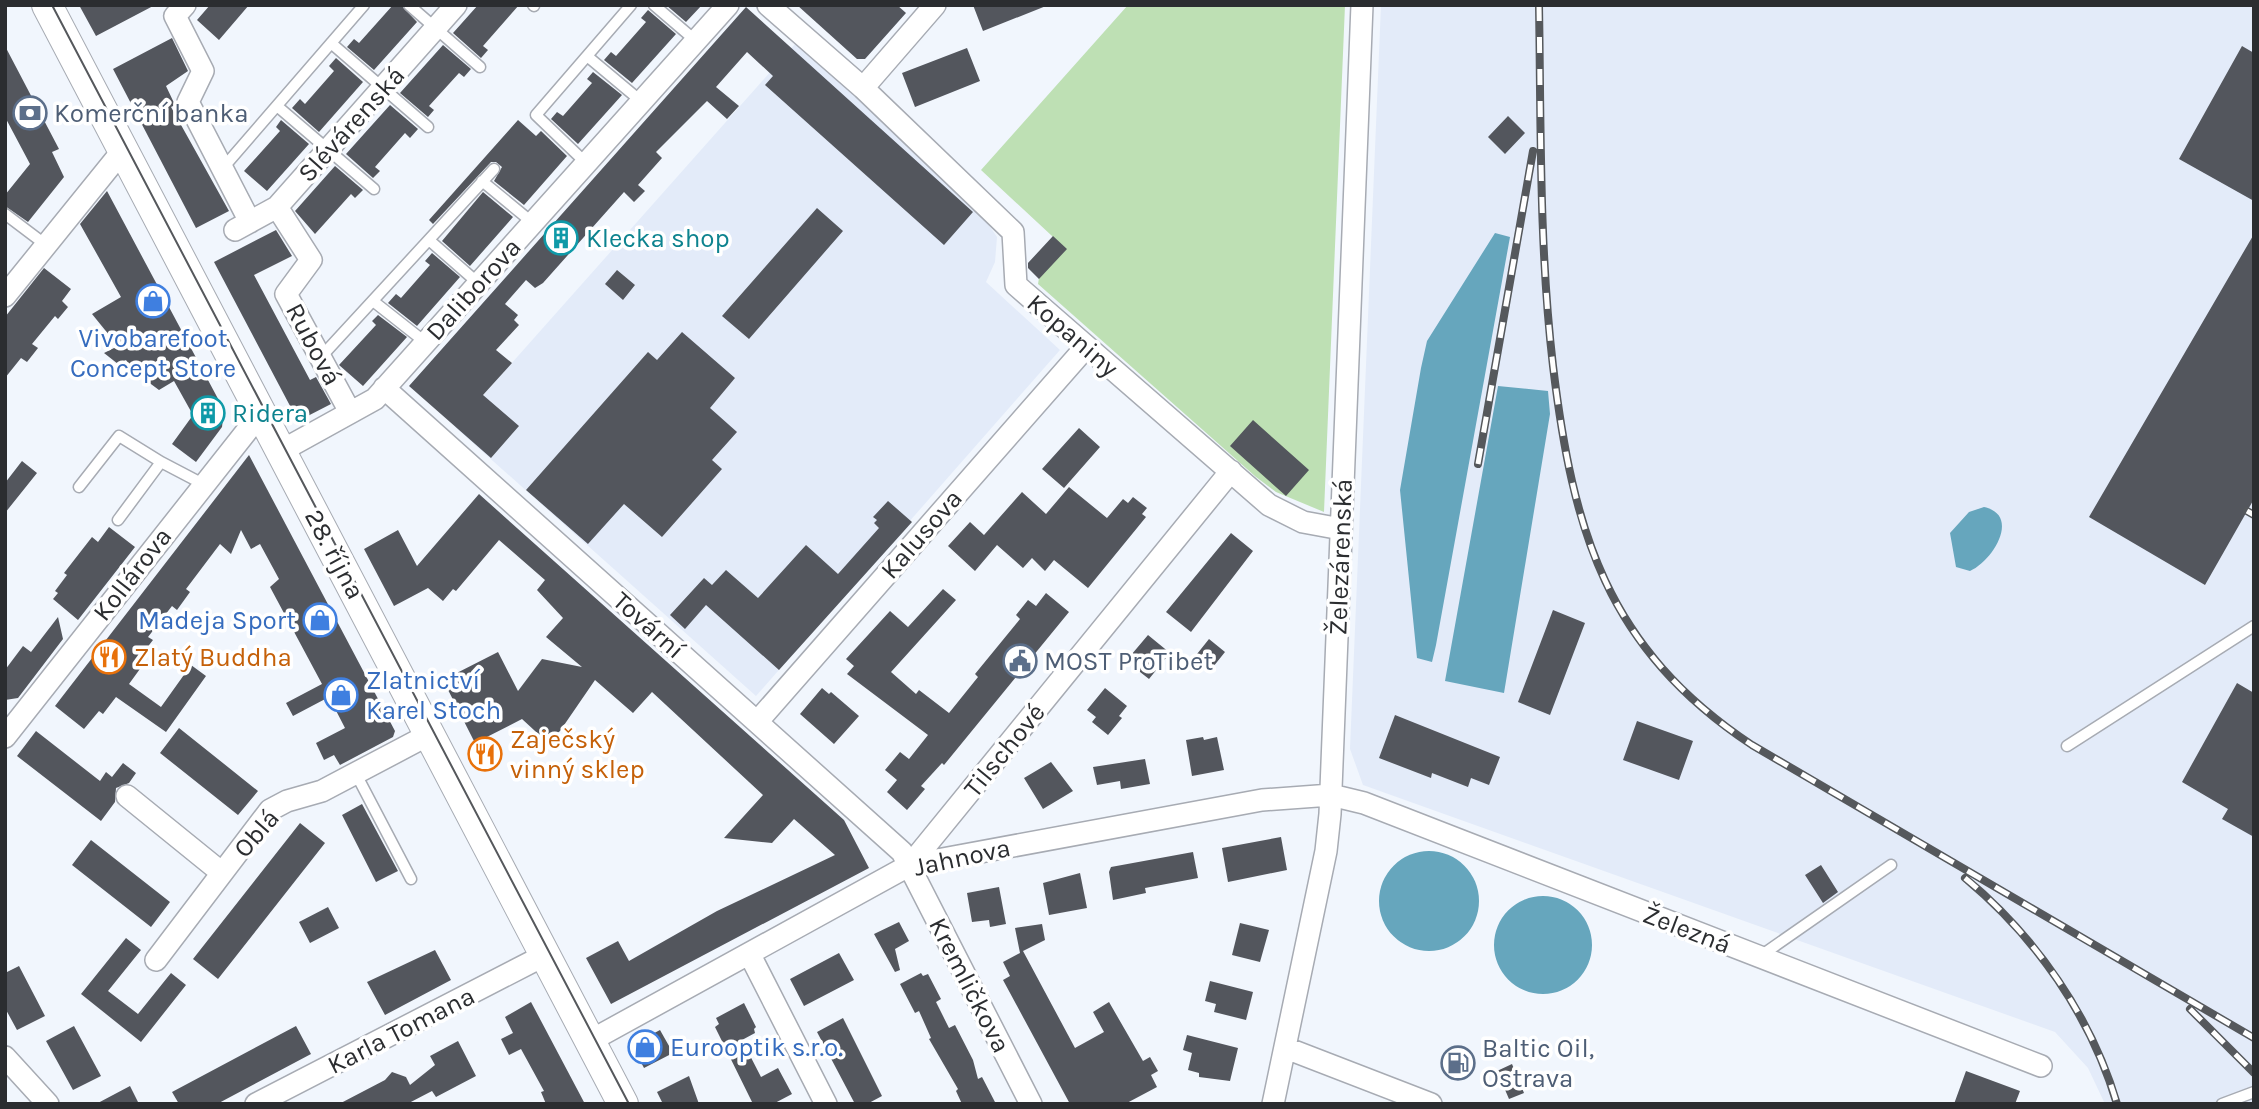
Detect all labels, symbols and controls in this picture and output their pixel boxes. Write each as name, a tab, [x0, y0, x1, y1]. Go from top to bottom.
street label: Slévárenská	[291, 60, 411, 189]
bank icon: Komerční banka	[11, 94, 49, 132]
place label: Komerční banka	[54, 98, 248, 129]
building icon: Klecka shop	[542, 219, 580, 257]
place label: Klecka shop	[586, 223, 730, 254]
street label: Daliborova	[419, 232, 527, 347]
shop icon: Vivobarefoot Concept Store	[134, 282, 172, 320]
street label: Kopaniny	[1021, 287, 1125, 383]
street label: Rubová	[279, 298, 348, 391]
place label: Vivobarefoot Concept Store	[70, 323, 236, 384]
building icon: Ridera	[189, 394, 227, 432]
place label: Ridera	[232, 398, 308, 429]
street label: Železárenská	[1322, 478, 1359, 636]
street label: Kalusova	[874, 483, 969, 585]
street label: 28. října	[298, 504, 371, 604]
street label: Kollárova	[86, 521, 178, 627]
street label: Tovární	[607, 585, 691, 666]
shop icon: Madeja Sport	[301, 601, 339, 639]
place label: Madeja Sport	[138, 605, 296, 636]
restaurant icon: Zlatý Buddha	[90, 638, 128, 676]
place label: Zlatý Buddha	[134, 642, 292, 673]
public building icon: MOST ProTibet	[1001, 642, 1039, 680]
place label: MOST ProTibet	[1044, 646, 1213, 677]
place label: Zlatnictví Karel Stoch	[366, 665, 501, 726]
shop icon: Zlatnictví Karel Stoch	[322, 676, 360, 714]
street label: Tilschové	[957, 697, 1051, 803]
place label: Zaječský vinný sklep	[510, 724, 645, 785]
restaurant icon: Zaječský vinný sklep	[466, 735, 504, 773]
street label: Oblá	[227, 803, 286, 864]
street label: Jahnova	[911, 832, 1013, 883]
street label: Železná	[1638, 899, 1735, 960]
street label: Kremličkova	[922, 912, 1017, 1058]
street label: Karla Tomana	[322, 980, 480, 1081]
shop icon: Eurooptik s.r.o.	[626, 1028, 664, 1066]
place label: Eurooptik s.r.o.	[670, 1032, 843, 1063]
place label: Baltic Oil, Ostrava	[1482, 1033, 1594, 1094]
fuel station icon: Baltic Oil, Ostrava	[1439, 1044, 1477, 1082]

